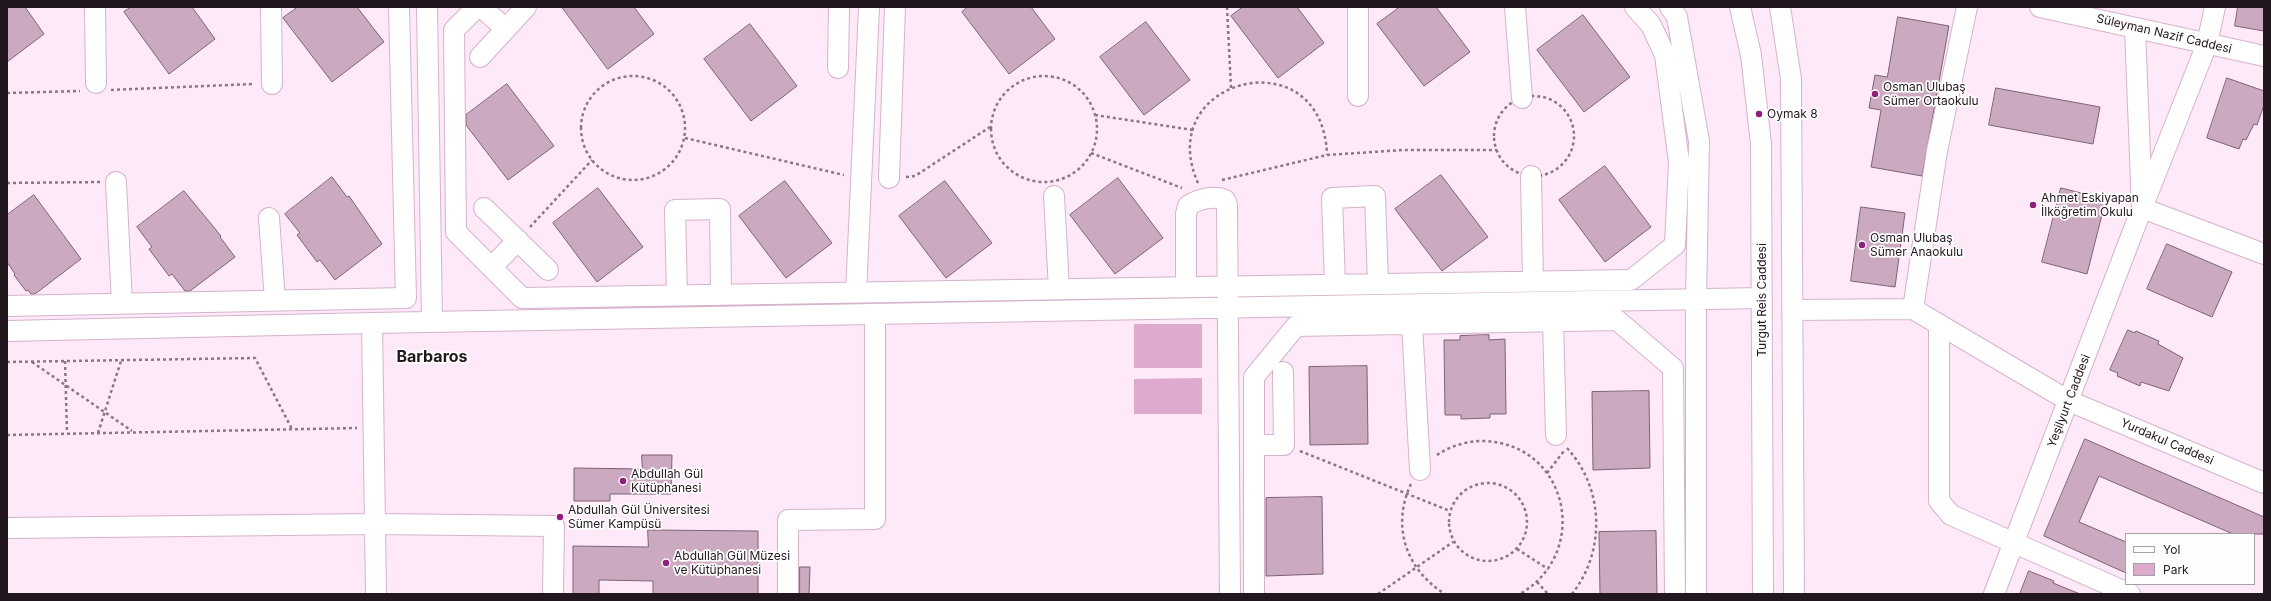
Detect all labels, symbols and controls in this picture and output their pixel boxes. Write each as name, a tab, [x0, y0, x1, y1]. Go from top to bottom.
street label: Süleyman Nazif Caddesi	[2095, 11, 2233, 57]
place label: Osman Ulubaş Sümer Ortaokulu	[1883, 80, 1979, 108]
marker: Osman Ulubaş Sümer Ortaokulu	[1870, 89, 1880, 99]
place label: Oymak 8	[1767, 107, 1818, 121]
marker: Oymak 8	[1754, 109, 1764, 119]
place label: Ahmet Eskiyapan İlköğretim Okulu	[2041, 191, 2139, 219]
marker: Ahmet Eskiyapan İlköğretim Okulu	[2028, 200, 2038, 210]
place label: Osman Ulubaş Sümer Anaokulu	[1870, 231, 1963, 259]
marker: Osman Ulubaş Sümer Anaokulu	[1857, 240, 1867, 250]
street label: Turgut Reis Caddesi	[1755, 243, 1769, 357]
district label: Barbaros	[396, 347, 468, 367]
street label: Yeşilyurt Caddesi	[2045, 352, 2093, 450]
street label: Yurdakul Caddesi	[2118, 416, 2216, 468]
place label: Abdullah Gül Kütüphanesi	[631, 467, 703, 495]
marker: Abdullah Gül Kütüphanesi	[618, 476, 628, 486]
place label: Abdullah Gül Üniversitesi Sümer Kampüsü	[568, 503, 710, 531]
marker: Abdullah Gül Üniversitesi Sümer Kampüsü	[555, 512, 565, 522]
legend	[2125, 533, 2255, 585]
text: Yol	[2163, 542, 2180, 557]
place label: Abdullah Gül Müzesi ve Kütüphanesi	[674, 549, 790, 577]
marker: Abdullah Gül Müzesi ve Kütüphanesi	[661, 558, 671, 568]
text: Park	[2163, 562, 2189, 577]

